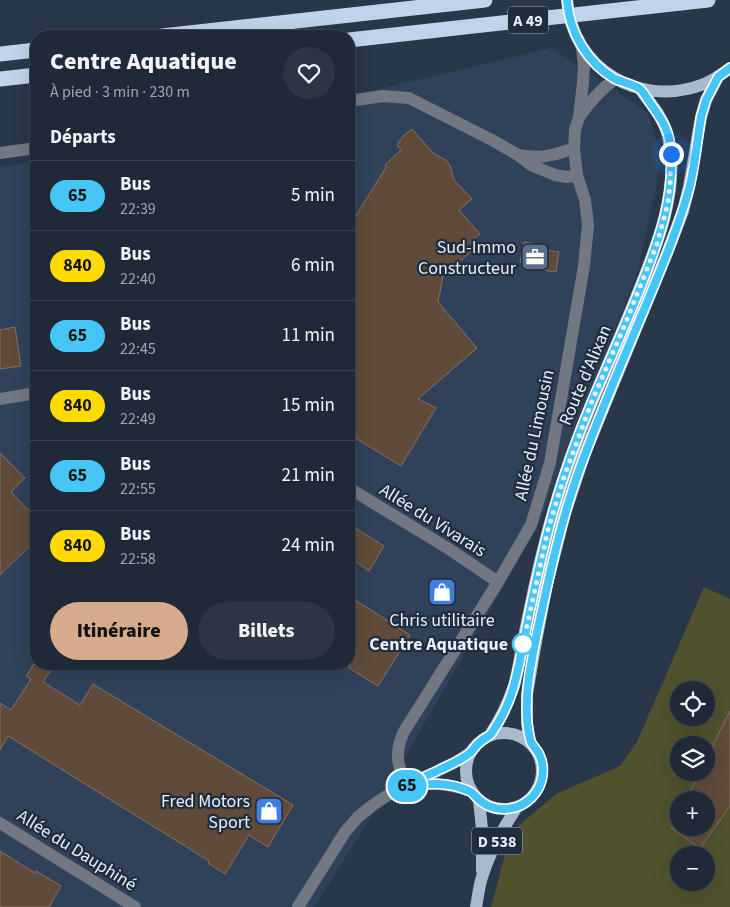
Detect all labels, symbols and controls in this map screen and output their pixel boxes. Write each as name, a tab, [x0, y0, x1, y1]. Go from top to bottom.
road number: A 49	[508, 6, 548, 34]
text: Centre Aquatique	[50, 44, 237, 79]
button: heart	[283, 47, 335, 99]
text: À pied · 3 min · 230 m	[50, 81, 190, 103]
text: Départs	[50, 124, 116, 151]
your location	[659, 142, 684, 167]
text: Bus	[120, 171, 151, 198]
text: 5 min	[291, 182, 335, 209]
text: 65	[68, 183, 87, 208]
text: 22:39	[120, 198, 156, 220]
place label: Sud-Immo Constructeur	[418, 235, 517, 281]
text: Bus	[120, 241, 151, 268]
office icon: Sud-Immo Constructeur	[520, 242, 550, 272]
text: 6 min	[291, 252, 335, 279]
text: 840	[63, 253, 92, 278]
text: 22:40	[120, 268, 156, 290]
text: Bus	[120, 311, 151, 338]
street label: Route d'Alixan	[553, 321, 618, 429]
text: 11 min	[281, 322, 335, 349]
text: 65	[68, 323, 87, 348]
text: 22:45	[120, 338, 156, 360]
street label: Allée du Limousin	[508, 367, 561, 503]
text: Bus	[120, 381, 151, 408]
text: 15 min	[281, 392, 335, 419]
text: 840	[63, 393, 92, 418]
text: 22:49	[120, 408, 156, 430]
text: Bus	[120, 451, 151, 478]
text: 21 min	[281, 462, 335, 489]
text: 65	[68, 463, 87, 488]
text: 22:55	[120, 478, 156, 500]
street label: Allée du Vivarais	[375, 478, 491, 563]
text: Bus	[120, 521, 151, 548]
text: 24 min	[281, 532, 335, 559]
text: 840	[63, 533, 92, 558]
text: 22:58	[120, 548, 156, 570]
shop icon: Chris utilitaire	[427, 577, 457, 607]
button: Itinéraire	[50, 602, 188, 660]
button: Billets	[198, 602, 335, 660]
place label: Chris utilitaire	[389, 608, 495, 633]
place label: Centre Aquatique	[369, 632, 508, 657]
marker: Centre Aquatique	[512, 633, 534, 655]
map controls	[670, 681, 715, 891]
button: locate	[670, 681, 715, 726]
button: layers	[670, 736, 715, 781]
line badge: 65	[384, 770, 430, 802]
text: 65	[397, 773, 417, 798]
place label: Fred Motors Sport	[161, 789, 250, 835]
button: +	[670, 791, 715, 836]
shop icon: Fred Motors Sport	[254, 796, 284, 826]
street label: Allée du Dauphiné	[12, 804, 141, 897]
road number: D 538	[472, 828, 522, 854]
button: −	[670, 846, 715, 891]

